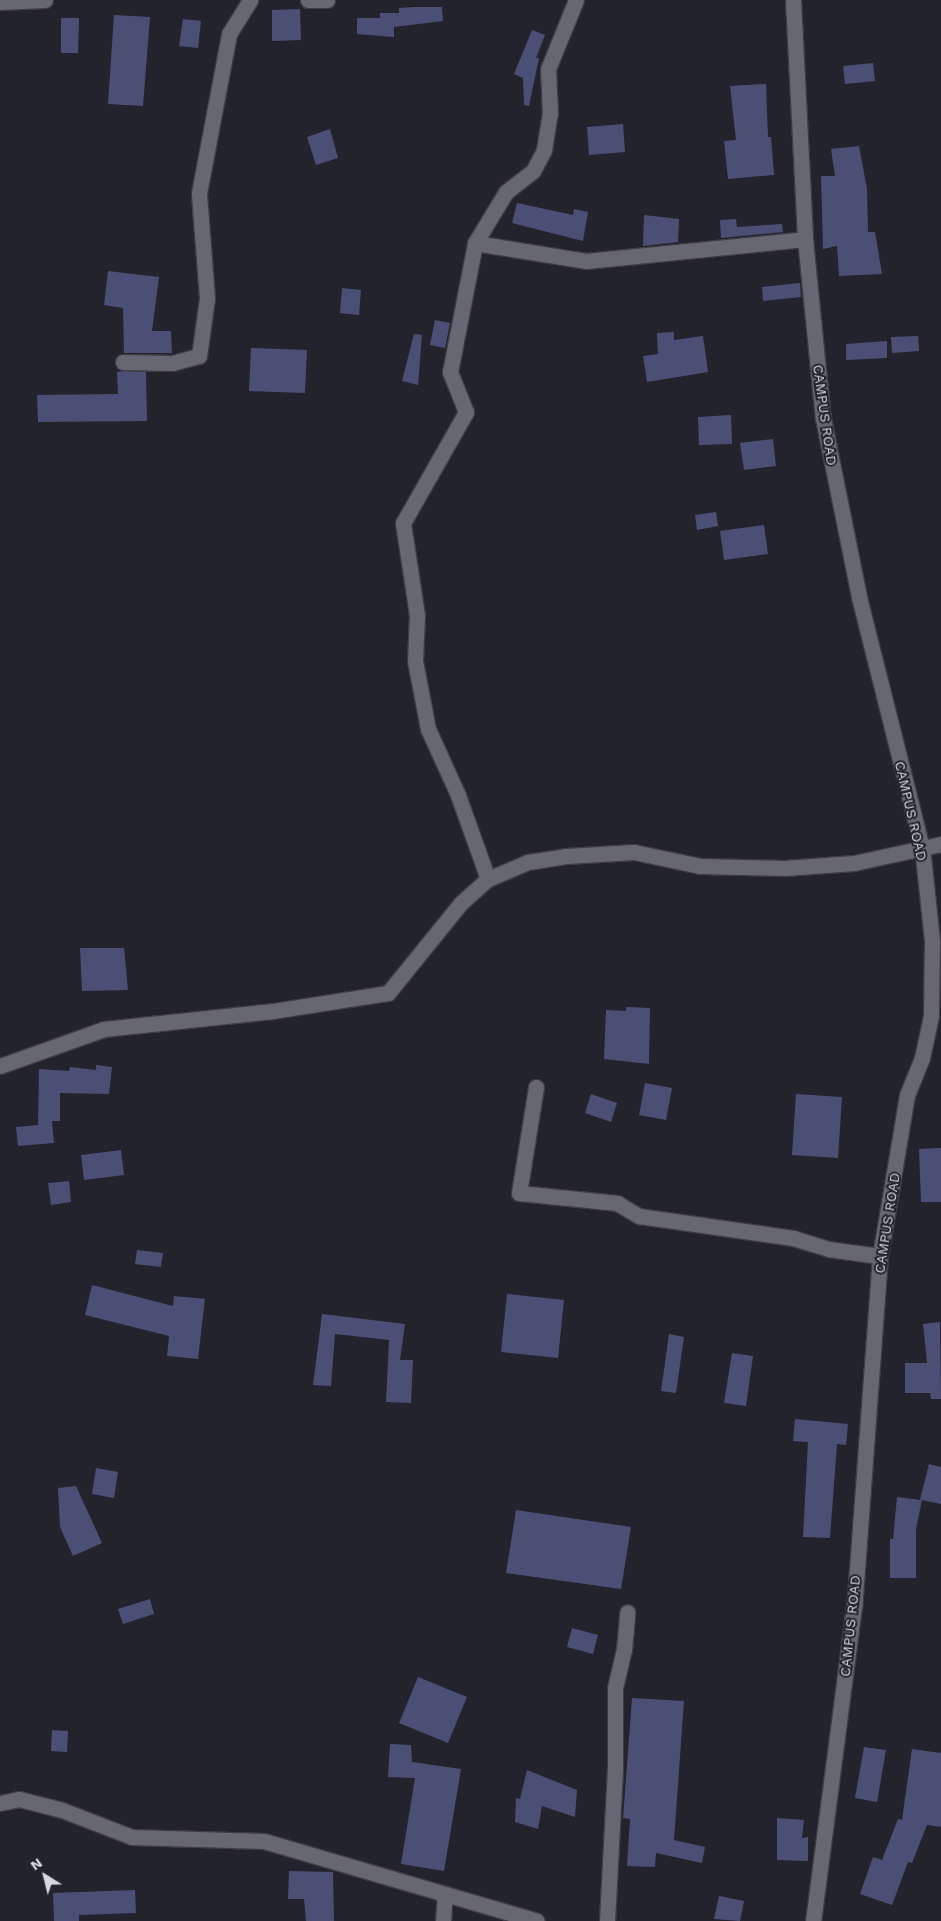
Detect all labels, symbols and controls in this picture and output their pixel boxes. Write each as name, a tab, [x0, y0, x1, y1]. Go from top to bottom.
street label: CAMPUS ROAD	[810, 363, 840, 467]
street label: CAMPUS ROAD	[891, 760, 931, 862]
street label: CAMPUS ROAD	[871, 1171, 903, 1275]
street label: CAMPUS ROAD	[836, 1575, 864, 1677]
north arrow	[20, 1851, 70, 1901]
text: N	[27, 1854, 45, 1873]

